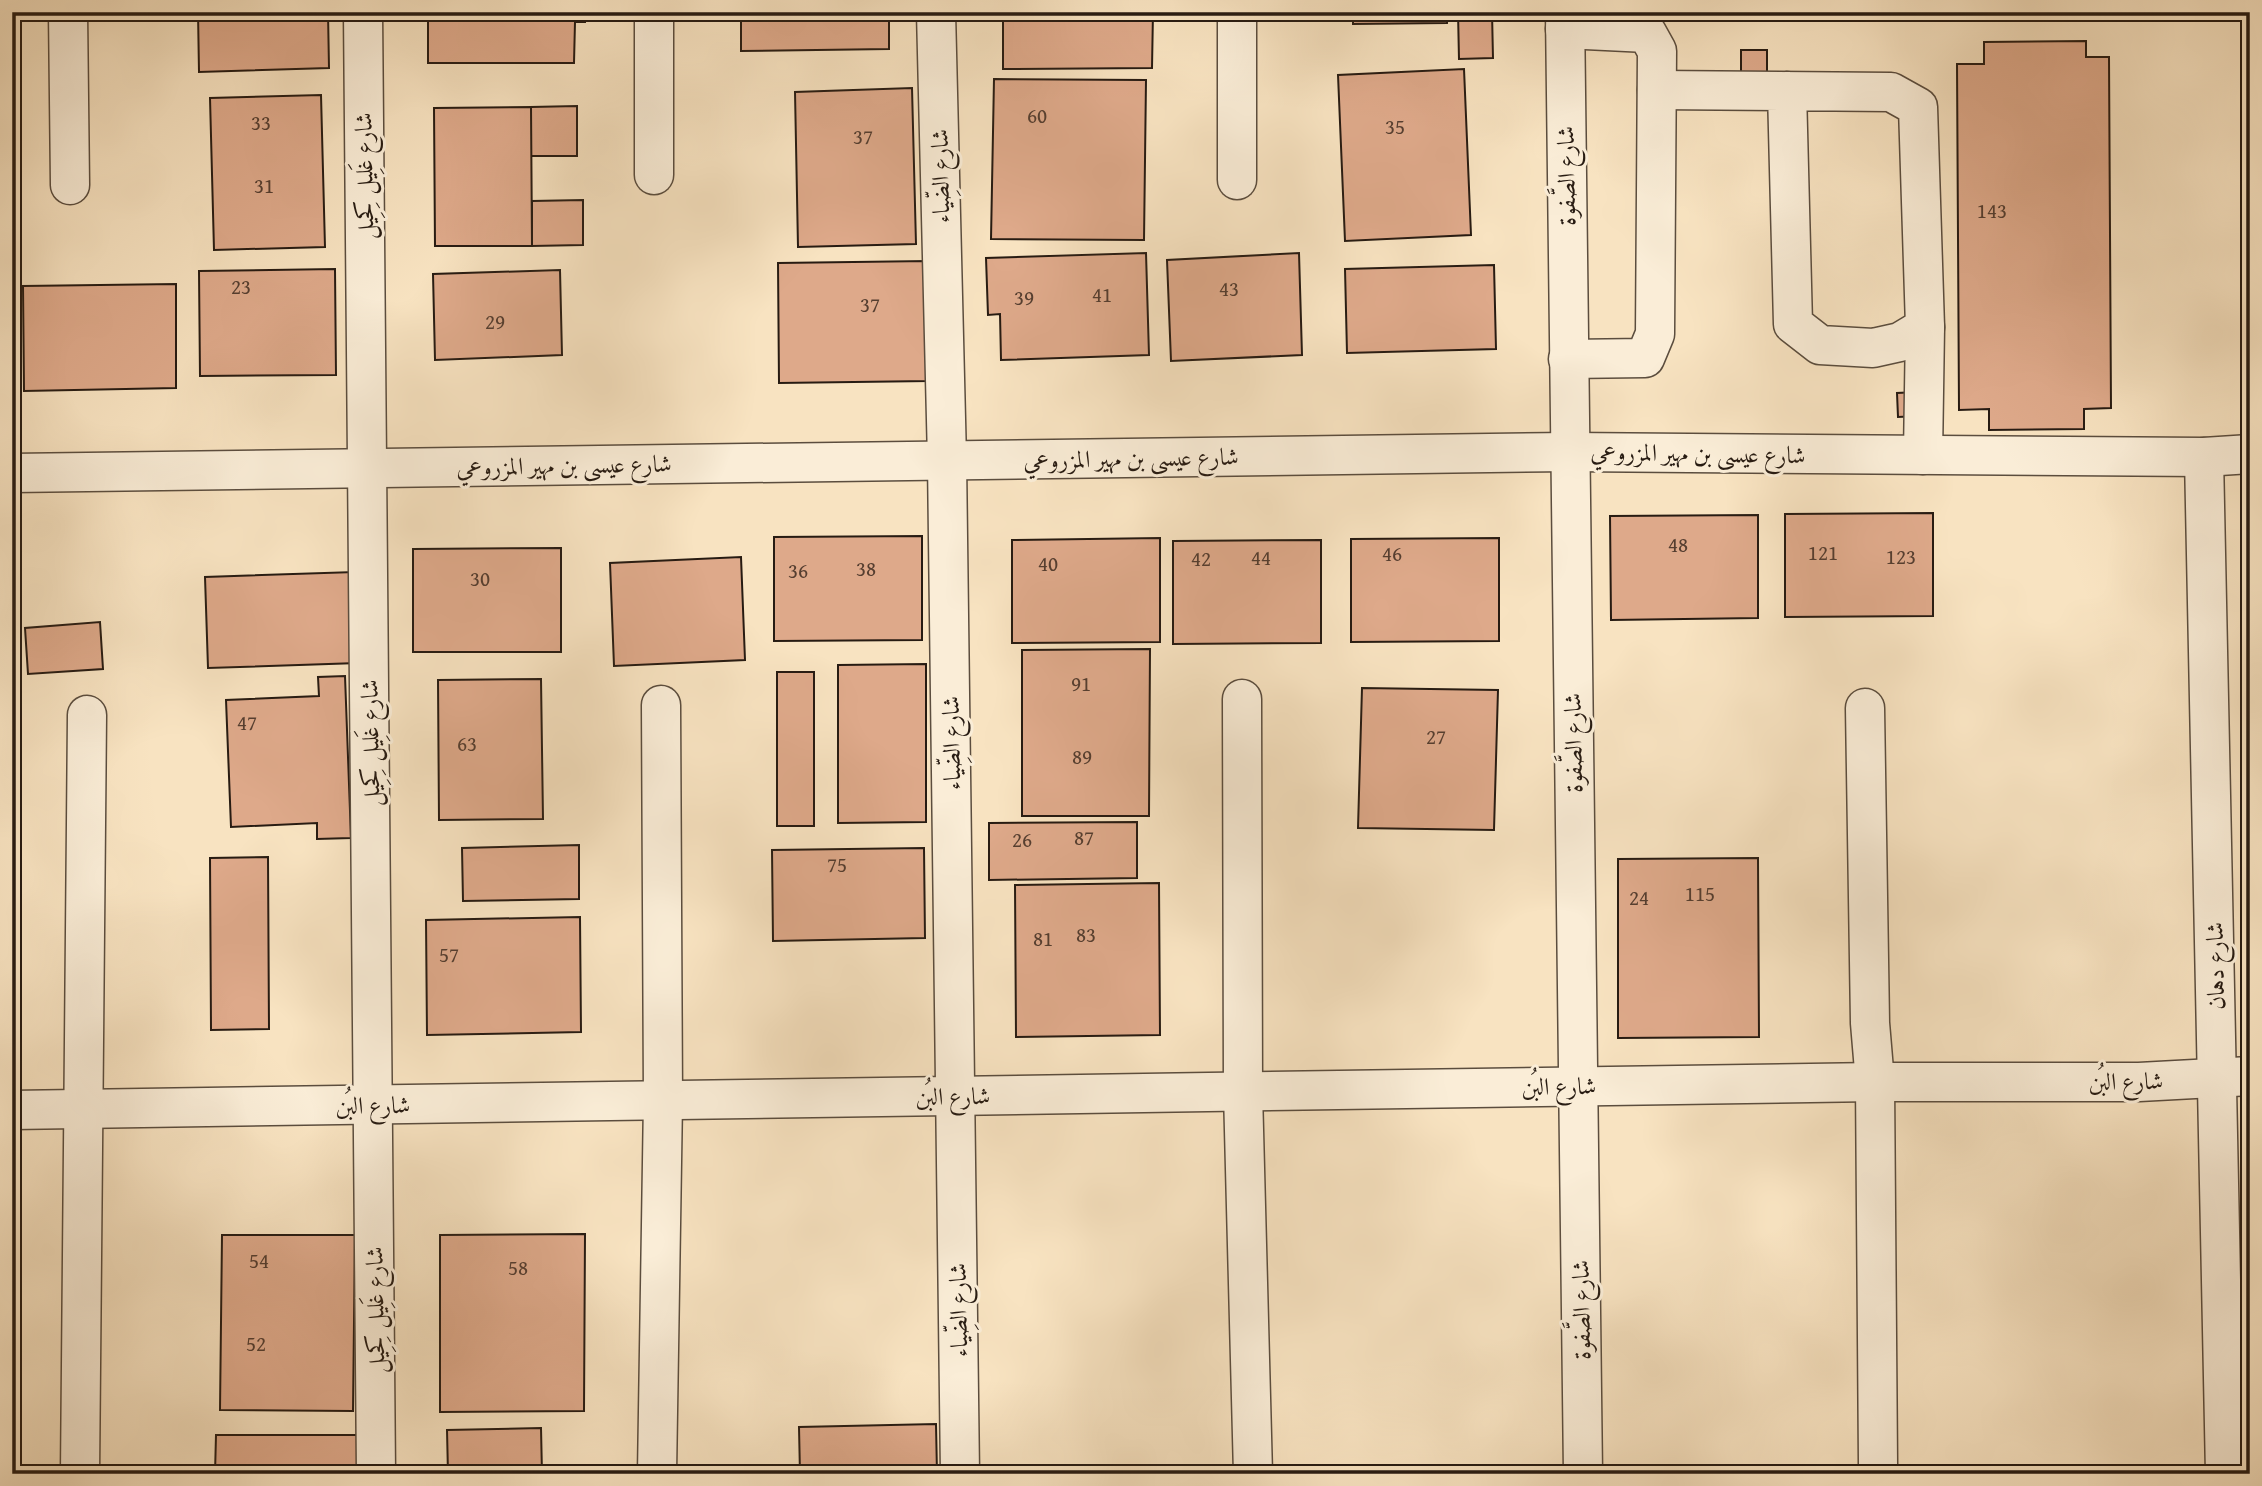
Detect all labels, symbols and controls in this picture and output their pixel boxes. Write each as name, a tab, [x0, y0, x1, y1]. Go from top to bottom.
house number: 60	[1027, 100, 1047, 131]
house number: 33	[251, 107, 271, 138]
house number: 35	[1385, 111, 1405, 142]
street label: شارع غَلِيل كِحِيل	[345, 112, 386, 240]
house number: 37	[853, 121, 873, 152]
street label: شارع الصَّفوة	[1545, 126, 1587, 226]
street label: شارع الضِّياء	[922, 129, 961, 223]
house number: 31	[254, 170, 274, 201]
house number: 143	[1977, 195, 2007, 226]
house number: 23	[231, 271, 251, 302]
house number: 43	[1219, 273, 1239, 304]
house number: 41	[1092, 279, 1112, 310]
house number: 39	[1014, 282, 1034, 313]
house number: 37	[860, 289, 880, 320]
house number: 29	[485, 306, 505, 337]
street label: شارع عيسى بن مهير المزروعي	[1590, 434, 1806, 475]
street label: شارع عيسى بن مهير المزروعي	[1023, 439, 1239, 480]
street label: شارع عيسى بن مهير المزروعي	[456, 446, 672, 487]
house number: 48	[1668, 529, 1688, 560]
house number: 121	[1808, 537, 1838, 568]
house number: 46	[1382, 538, 1402, 569]
house number: 123	[1886, 541, 1916, 572]
house number: 44	[1251, 542, 1271, 573]
house number: 42	[1191, 543, 1211, 574]
house number: 40	[1038, 548, 1058, 579]
house number: 38	[856, 553, 876, 584]
house number: 36	[788, 555, 808, 586]
house number: 30	[470, 563, 490, 594]
house number: 91	[1071, 668, 1091, 699]
street label: شارع غَلِيل كِحِيل	[351, 679, 392, 807]
street label: شارع الصَّفوة	[1552, 693, 1594, 793]
street label: شارع الضِّياء	[933, 696, 972, 790]
house number: 47	[237, 707, 257, 738]
house number: 27	[1426, 721, 1446, 752]
house number: 63	[457, 728, 477, 759]
house number: 89	[1072, 741, 1092, 772]
house number: 87	[1074, 822, 1094, 853]
house number: 26	[1012, 824, 1032, 855]
house number: 75	[827, 849, 847, 880]
house number: 115	[1685, 878, 1715, 909]
house number: 24	[1629, 882, 1649, 913]
house number: 83	[1076, 919, 1096, 950]
street label: شارع دهان	[2197, 922, 2236, 1010]
house number: 81	[1033, 923, 1053, 954]
house number: 57	[439, 939, 459, 970]
street label: شارع البُن	[2088, 1061, 2164, 1102]
street label: شارع البُن	[1521, 1066, 1597, 1107]
street label: شارع البُن	[915, 1076, 991, 1117]
street label: شارع البُن	[335, 1085, 411, 1126]
house number: 54	[249, 1245, 269, 1276]
street label: شارع غَلِيل كِحِيل	[356, 1246, 397, 1374]
house number: 58	[508, 1252, 528, 1283]
street label: شارع الصَّفوة	[1560, 1260, 1602, 1360]
street label: شارع الضِّياء	[940, 1263, 979, 1357]
house number: 52	[246, 1328, 266, 1359]

